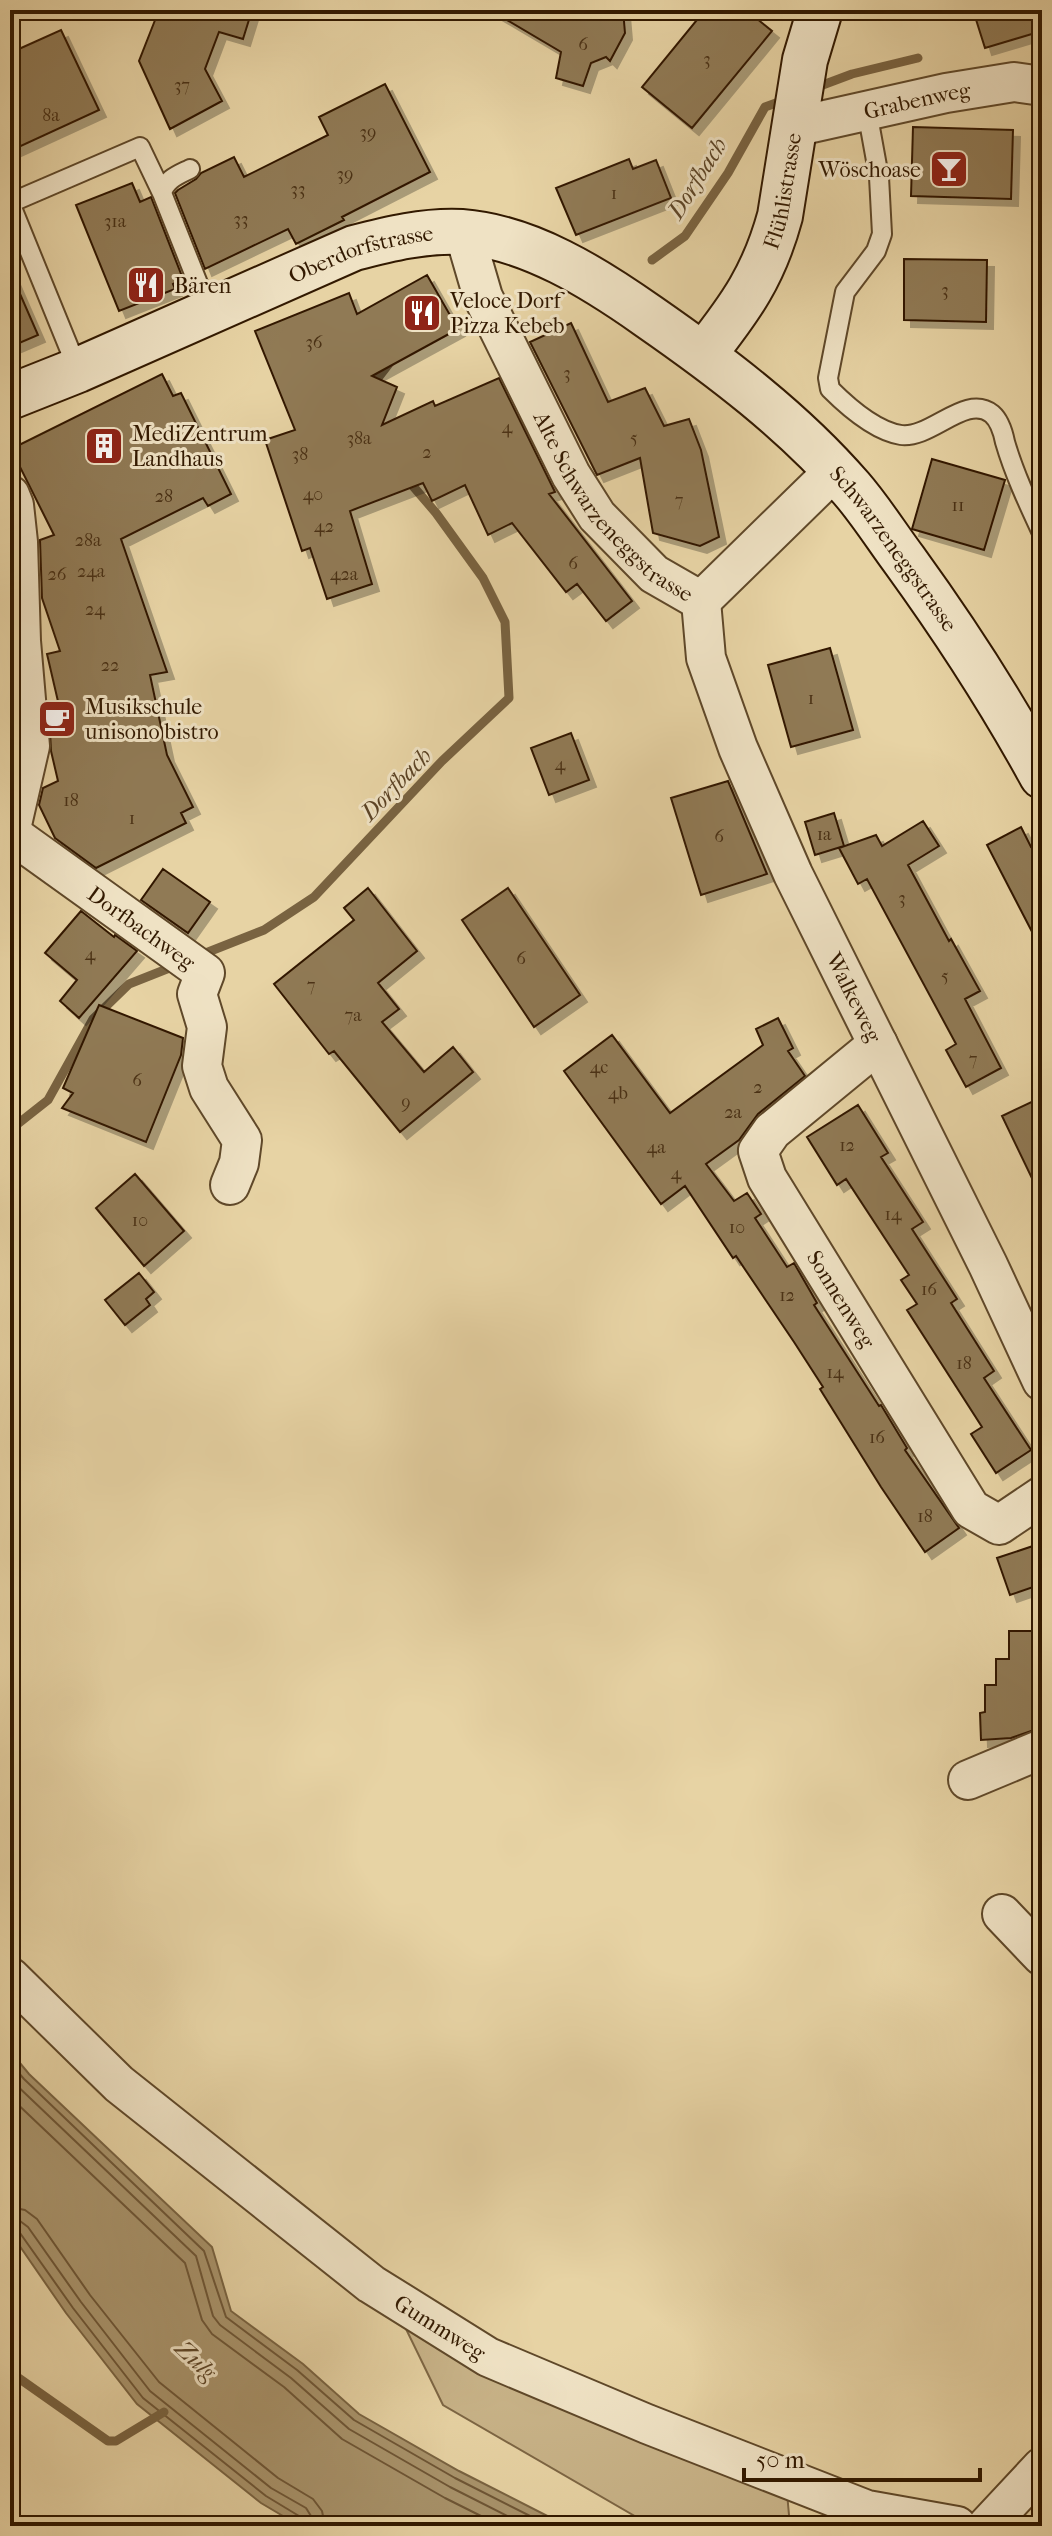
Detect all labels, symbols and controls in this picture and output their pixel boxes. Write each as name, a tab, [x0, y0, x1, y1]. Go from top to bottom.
house number: 6	[578, 34, 588, 55]
house number: 3	[703, 49, 711, 70]
house number: 37	[174, 75, 190, 96]
street label: Grabenweg	[861, 77, 973, 125]
house number: 8a	[42, 105, 60, 126]
house number: 39	[360, 122, 376, 143]
street label: Flühlistrasse	[758, 131, 807, 253]
water label: Dorfbach	[660, 132, 733, 225]
bar icon: Wöschoase	[928, 148, 970, 190]
place label: Wöschoase	[817, 157, 921, 183]
house number: 39	[337, 164, 353, 185]
house number: 33	[291, 179, 305, 200]
house number: 1	[611, 183, 617, 204]
house number: 33	[234, 209, 248, 230]
house number: 31a	[104, 211, 127, 232]
street label: Oberdorfstrasse	[285, 220, 435, 289]
restaurant icon: Bären	[125, 264, 167, 306]
place label: Bären	[174, 273, 232, 299]
house number: 3	[941, 280, 949, 301]
place label: Veloce Dorf Pizza Kebeb	[449, 288, 565, 339]
restaurant icon: Veloce Dorf Pizza Kebeb	[401, 292, 443, 334]
house number: 36	[305, 332, 323, 353]
house number: 3	[563, 363, 571, 384]
street label: Alte Schwarzeneggstrasse	[527, 406, 698, 608]
house number: 4	[502, 417, 513, 438]
place label: MediZentrum Landhaus	[132, 421, 268, 472]
building icon: MediZentrum Landhaus	[83, 425, 125, 467]
house number: 38a	[347, 428, 372, 449]
house number: 5	[630, 428, 638, 449]
house number: 2	[422, 442, 432, 463]
house number: 38	[292, 444, 308, 465]
street label: Schwarzeneggstrasse	[824, 461, 962, 637]
house number: 40	[303, 484, 323, 505]
house number: 28	[155, 486, 173, 507]
house number: 7	[675, 490, 684, 511]
house number: 11	[952, 495, 964, 516]
house number: 42	[314, 516, 334, 537]
house number: 28a	[75, 530, 102, 551]
house number: 6	[568, 553, 578, 574]
house number: 24a	[77, 561, 106, 582]
house number: 26	[47, 564, 67, 585]
house number: 42a	[330, 564, 359, 585]
house number: 24	[85, 599, 105, 620]
house number: 22	[101, 655, 119, 676]
house number: 1	[808, 688, 814, 709]
place label: Musikschule unisono bistro	[84, 694, 219, 745]
cafe icon: Musikschule unisono bistro	[36, 698, 78, 740]
water label: Dorfbach	[353, 742, 437, 828]
house number: 4	[555, 754, 566, 775]
house number: 18	[63, 790, 79, 811]
house number: 1	[129, 808, 135, 829]
house number: 1a	[817, 824, 832, 845]
house number: 6	[714, 826, 724, 847]
street label: Dorfbachweg	[82, 881, 200, 976]
house number: 3	[898, 888, 906, 909]
house number: 4	[85, 944, 96, 965]
house number: 6	[516, 948, 526, 969]
street label: Walkeweg	[820, 948, 887, 1047]
house number: 5	[941, 966, 949, 987]
house number: 7	[307, 975, 316, 996]
house number: 7a	[344, 1005, 362, 1026]
house number: 7	[969, 1049, 978, 1070]
house number: 4c	[590, 1057, 608, 1078]
house number: 6	[132, 1070, 142, 1091]
house number: 2	[753, 1077, 763, 1098]
house number: 4b	[608, 1083, 628, 1104]
house number: 9	[401, 1092, 411, 1113]
house number: 2a	[724, 1102, 742, 1123]
house number: 12	[839, 1135, 855, 1156]
house number: 4a	[647, 1137, 666, 1158]
house number: 4	[671, 1163, 682, 1184]
house number: 14	[884, 1204, 902, 1225]
house number: 10	[132, 1210, 148, 1231]
house number: 10	[729, 1217, 745, 1238]
street label: Sonnenweg	[801, 1246, 881, 1353]
house number: 16	[921, 1279, 937, 1300]
house number: 12	[779, 1285, 795, 1306]
house number: 18	[956, 1353, 972, 1374]
house number: 14	[826, 1362, 844, 1383]
house number: 16	[869, 1427, 885, 1448]
house number: 18	[917, 1506, 933, 1527]
street label: Gummweg	[389, 2290, 490, 2366]
water label: Zulg	[168, 2333, 223, 2386]
scale bar	[744, 2432, 980, 2482]
text: 50 m	[756, 2446, 805, 2474]

